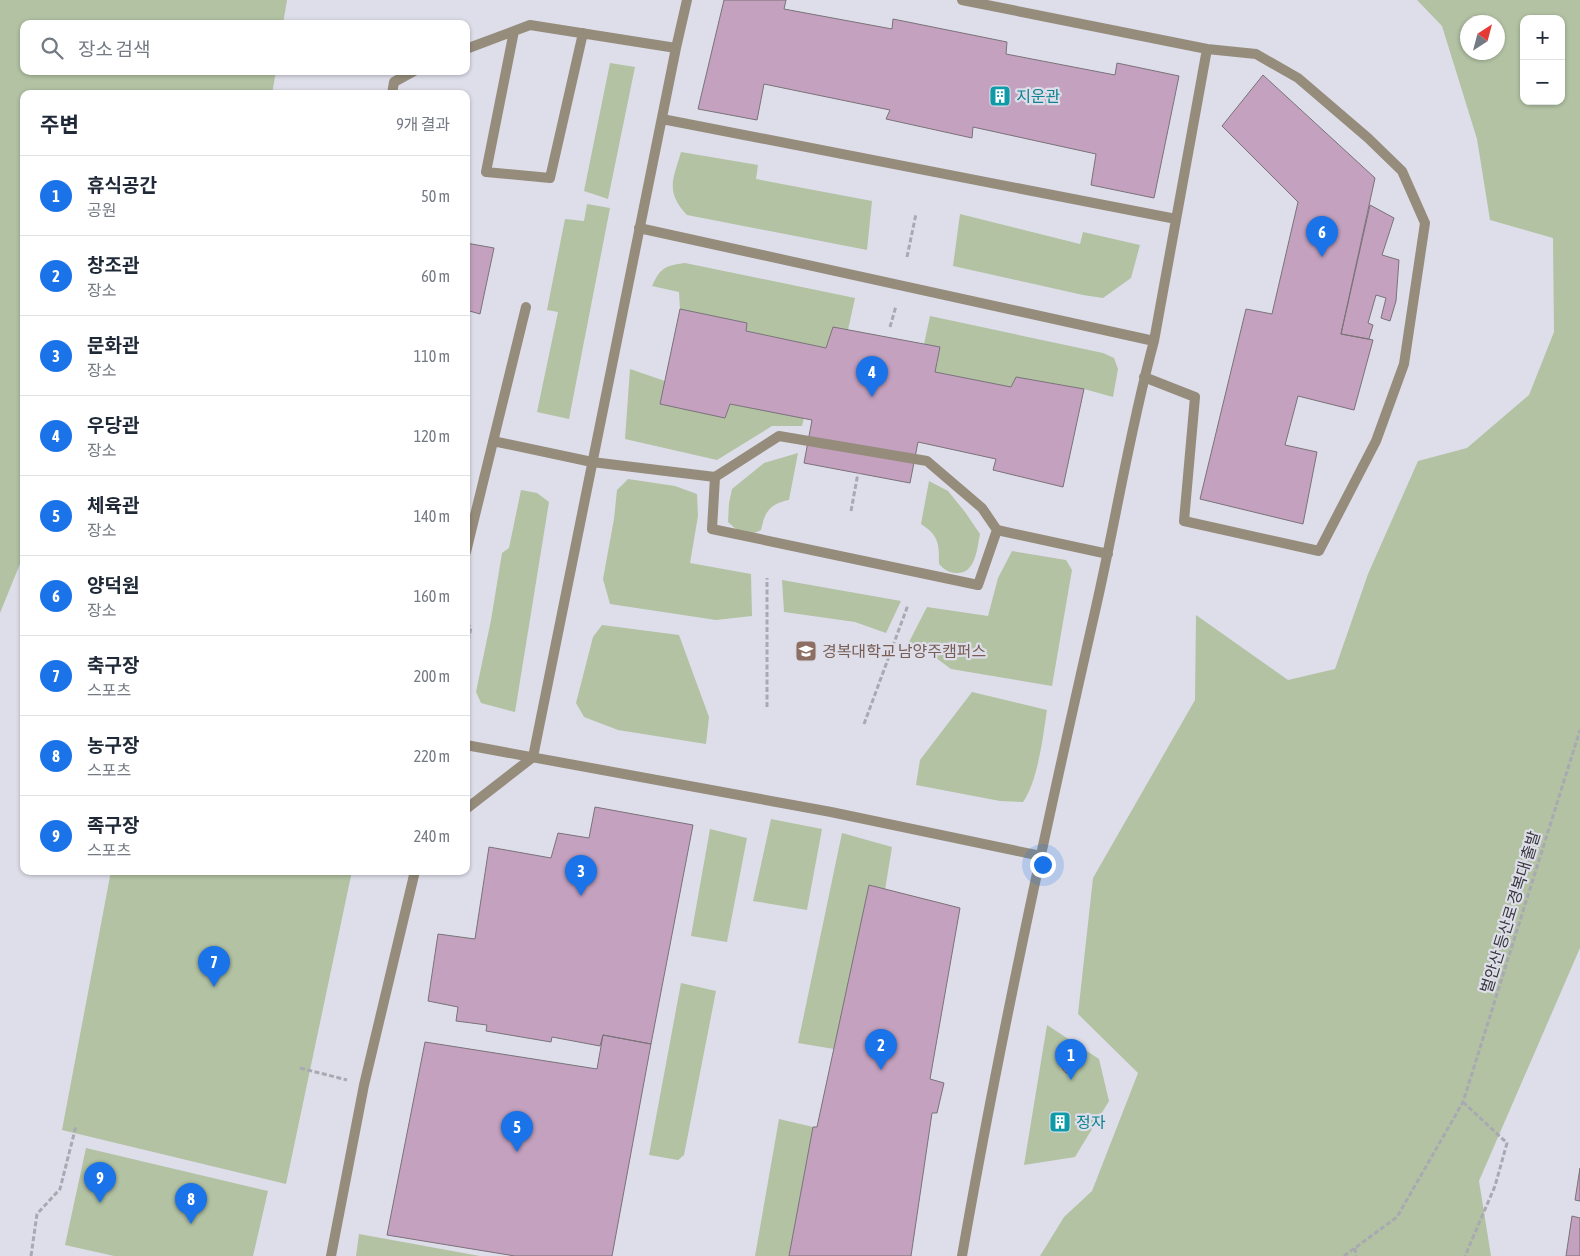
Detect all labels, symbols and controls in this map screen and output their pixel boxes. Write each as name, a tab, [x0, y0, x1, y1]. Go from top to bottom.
north arrow	[1460, 15, 1505, 60]
map controls	[1520, 15, 1565, 105]
button: +	[1520, 15, 1565, 60]
search box	[20, 20, 470, 75]
icon: search	[38, 34, 66, 62]
text: 장소 검색	[78, 38, 151, 60]
button: −	[1520, 60, 1565, 105]
building icon: 지운관	[988, 84, 1012, 108]
place label: 지운관	[1016, 87, 1060, 105]
text: 주변	[40, 112, 79, 136]
text: 9개 결과	[396, 115, 450, 133]
text: 휴식공간	[87, 174, 157, 196]
text: 1	[52, 187, 60, 205]
text: 50 m	[421, 187, 450, 205]
text: 공원	[87, 201, 116, 219]
pin: 6	[1306, 216, 1338, 257]
text: 창조관	[87, 254, 139, 276]
text: 2	[52, 267, 60, 285]
text: 60 m	[421, 267, 450, 285]
text: 장소	[87, 281, 116, 299]
text: 문화관	[87, 334, 139, 356]
text: 3	[52, 347, 60, 365]
text: 110 m	[414, 347, 450, 365]
pin: 4	[856, 356, 888, 397]
text: 장소	[87, 361, 116, 379]
text: 우당관	[87, 414, 139, 436]
text: 4	[52, 427, 60, 445]
text: 120 m	[414, 427, 450, 445]
text: 장소	[87, 441, 116, 459]
text: 체육관	[87, 494, 139, 516]
text: 5	[52, 507, 60, 525]
text: 140 m	[414, 507, 450, 525]
text: 장소	[87, 521, 116, 539]
text: 양덕원	[87, 574, 139, 596]
text: 6	[52, 587, 60, 605]
text: 160 m	[414, 587, 450, 605]
text: 장소	[87, 601, 116, 619]
school or university icon: 경복대학교 남양주캠퍼스	[794, 639, 818, 663]
place label: 경복대학교 남양주캠퍼스	[822, 642, 986, 660]
text: 축구장	[87, 654, 139, 676]
text: 7	[52, 667, 60, 685]
text: 200 m	[414, 667, 450, 685]
text: 스포츠	[87, 681, 131, 699]
text: 농구장	[87, 734, 139, 756]
text: 8	[52, 747, 60, 765]
text: 220 m	[414, 747, 450, 765]
text: 스포츠	[87, 761, 131, 779]
text: 족구장	[87, 814, 139, 836]
text: 9	[52, 827, 60, 845]
text: 240 m	[414, 827, 450, 845]
street label: 벌안산 등산로 경복대 출발	[1477, 829, 1543, 995]
text: 스포츠	[87, 841, 131, 859]
your location	[1030, 852, 1056, 878]
pin: 3	[565, 855, 597, 896]
pin: 7	[198, 946, 230, 987]
pin: 2	[865, 1029, 897, 1070]
pin: 1	[1055, 1039, 1087, 1080]
building icon: 정자	[1048, 1110, 1072, 1134]
pin: 5	[501, 1111, 533, 1152]
place label: 정자	[1076, 1113, 1106, 1131]
pin: 9	[84, 1162, 116, 1203]
pin: 8	[175, 1183, 207, 1224]

